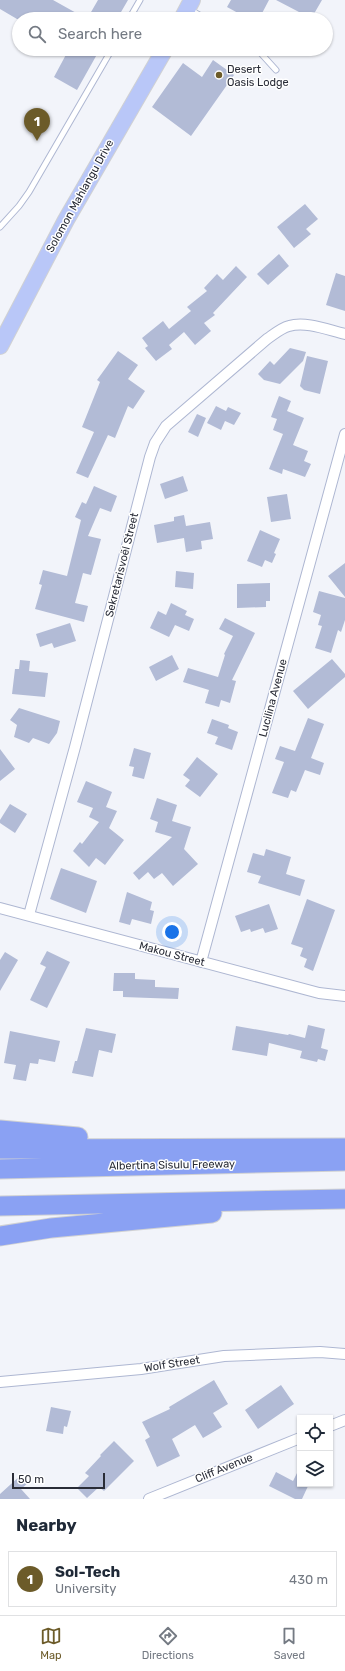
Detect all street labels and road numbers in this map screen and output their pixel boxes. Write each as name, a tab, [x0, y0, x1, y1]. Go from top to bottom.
street label: Solomon Mahlangu Drive	[44, 137, 116, 255]
street label: Sekretarisvoël Street	[103, 511, 141, 619]
street label: Lucilina Avenue	[256, 657, 290, 739]
street label: Makou Street	[138, 939, 207, 969]
street label: Albertina Sisulu Freeway	[109, 1157, 235, 1173]
street label: Wolf Street	[143, 1353, 201, 1375]
street label: Cliff Avenue	[193, 1451, 255, 1485]

